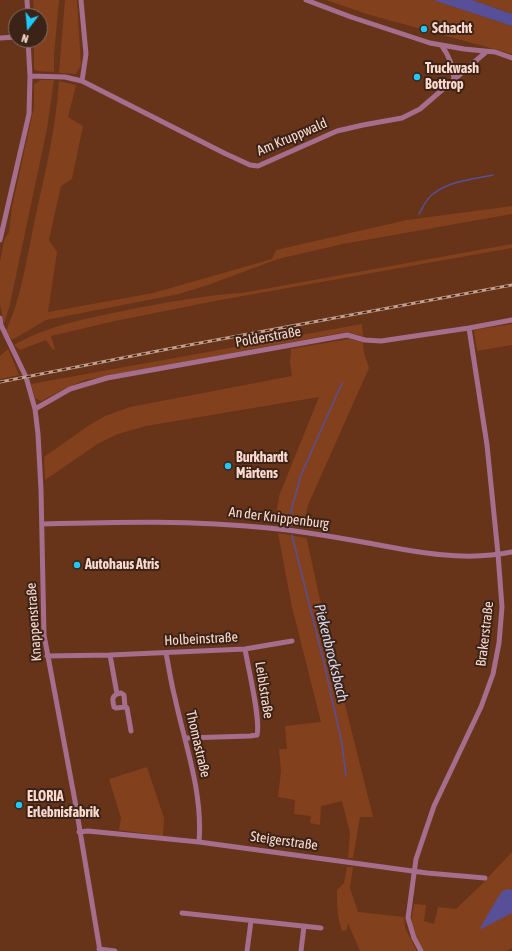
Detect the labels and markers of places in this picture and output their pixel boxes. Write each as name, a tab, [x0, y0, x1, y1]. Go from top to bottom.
place label: Schacht	[432, 21, 472, 37]
marker: Schacht	[419, 24, 429, 34]
place label: Truckwash Bottrop	[425, 61, 479, 94]
marker: Truckwash Bottrop	[412, 72, 422, 82]
place label: Burkhardt Märtens	[236, 450, 288, 482]
marker: Burkhardt Märtens	[223, 461, 233, 471]
place label: Autohaus Atris	[85, 557, 159, 573]
marker: Autohaus Atris	[72, 560, 82, 570]
place label: ELORIA Erlebnisfabrik	[27, 789, 99, 822]
marker: ELORIA Erlebnisfabrik	[14, 800, 24, 810]

